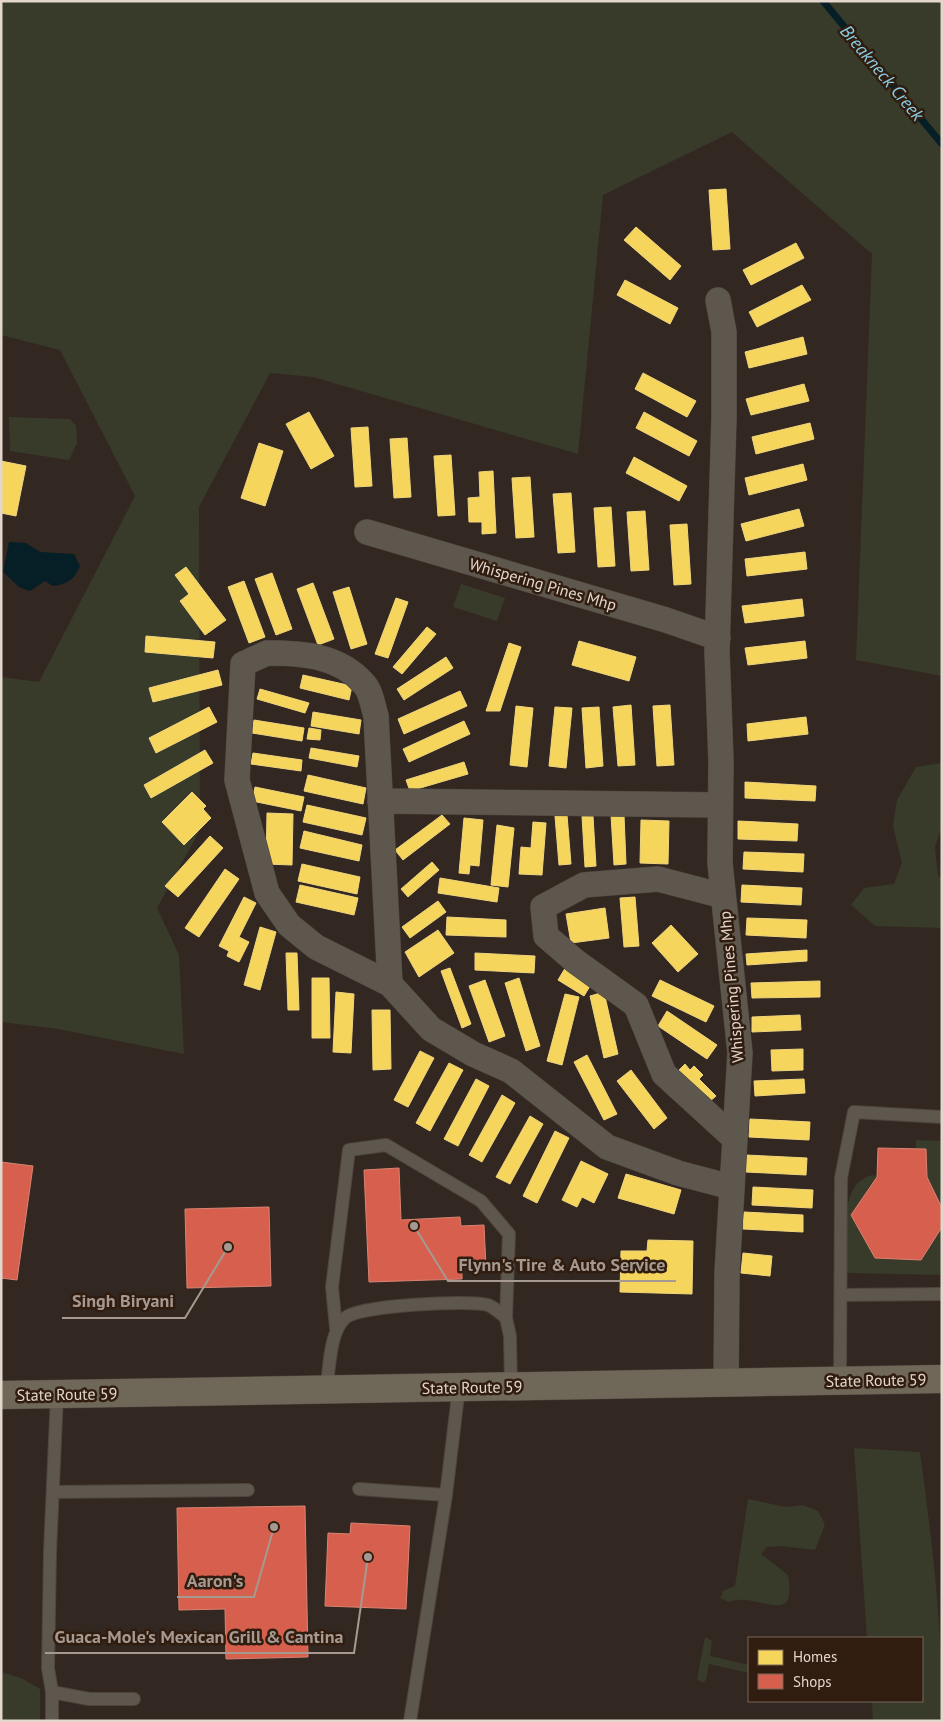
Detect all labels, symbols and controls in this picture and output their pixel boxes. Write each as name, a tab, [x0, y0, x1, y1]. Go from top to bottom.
water label: Breakneck Creek	[835, 20, 930, 126]
street label: Whispering Pines Mhp	[467, 553, 619, 615]
street label: Whispering Pines Mhp	[714, 910, 748, 1064]
callout: Flynn's Tire & Auto Service	[448, 1248, 676, 1281]
text: Flynn's Tire & Auto Service	[458, 1253, 666, 1276]
callout: Singh Biryani	[62, 1285, 185, 1318]
text: Singh Biryani	[72, 1289, 174, 1312]
street label: State Route 59	[826, 1369, 926, 1391]
street label: State Route 59	[422, 1376, 522, 1398]
street label: State Route 59	[17, 1383, 117, 1405]
callout: Aaron's	[177, 1564, 254, 1597]
text: Aaron's	[187, 1569, 244, 1592]
callout: Guaca-Mole's Mexican Grill & Cantina	[45, 1620, 354, 1653]
text: Guaca-Mole's Mexican Grill & Cantina	[55, 1625, 343, 1648]
legend	[748, 1637, 923, 1702]
text: Homes	[793, 1647, 837, 1666]
text: Shops	[793, 1672, 832, 1691]

